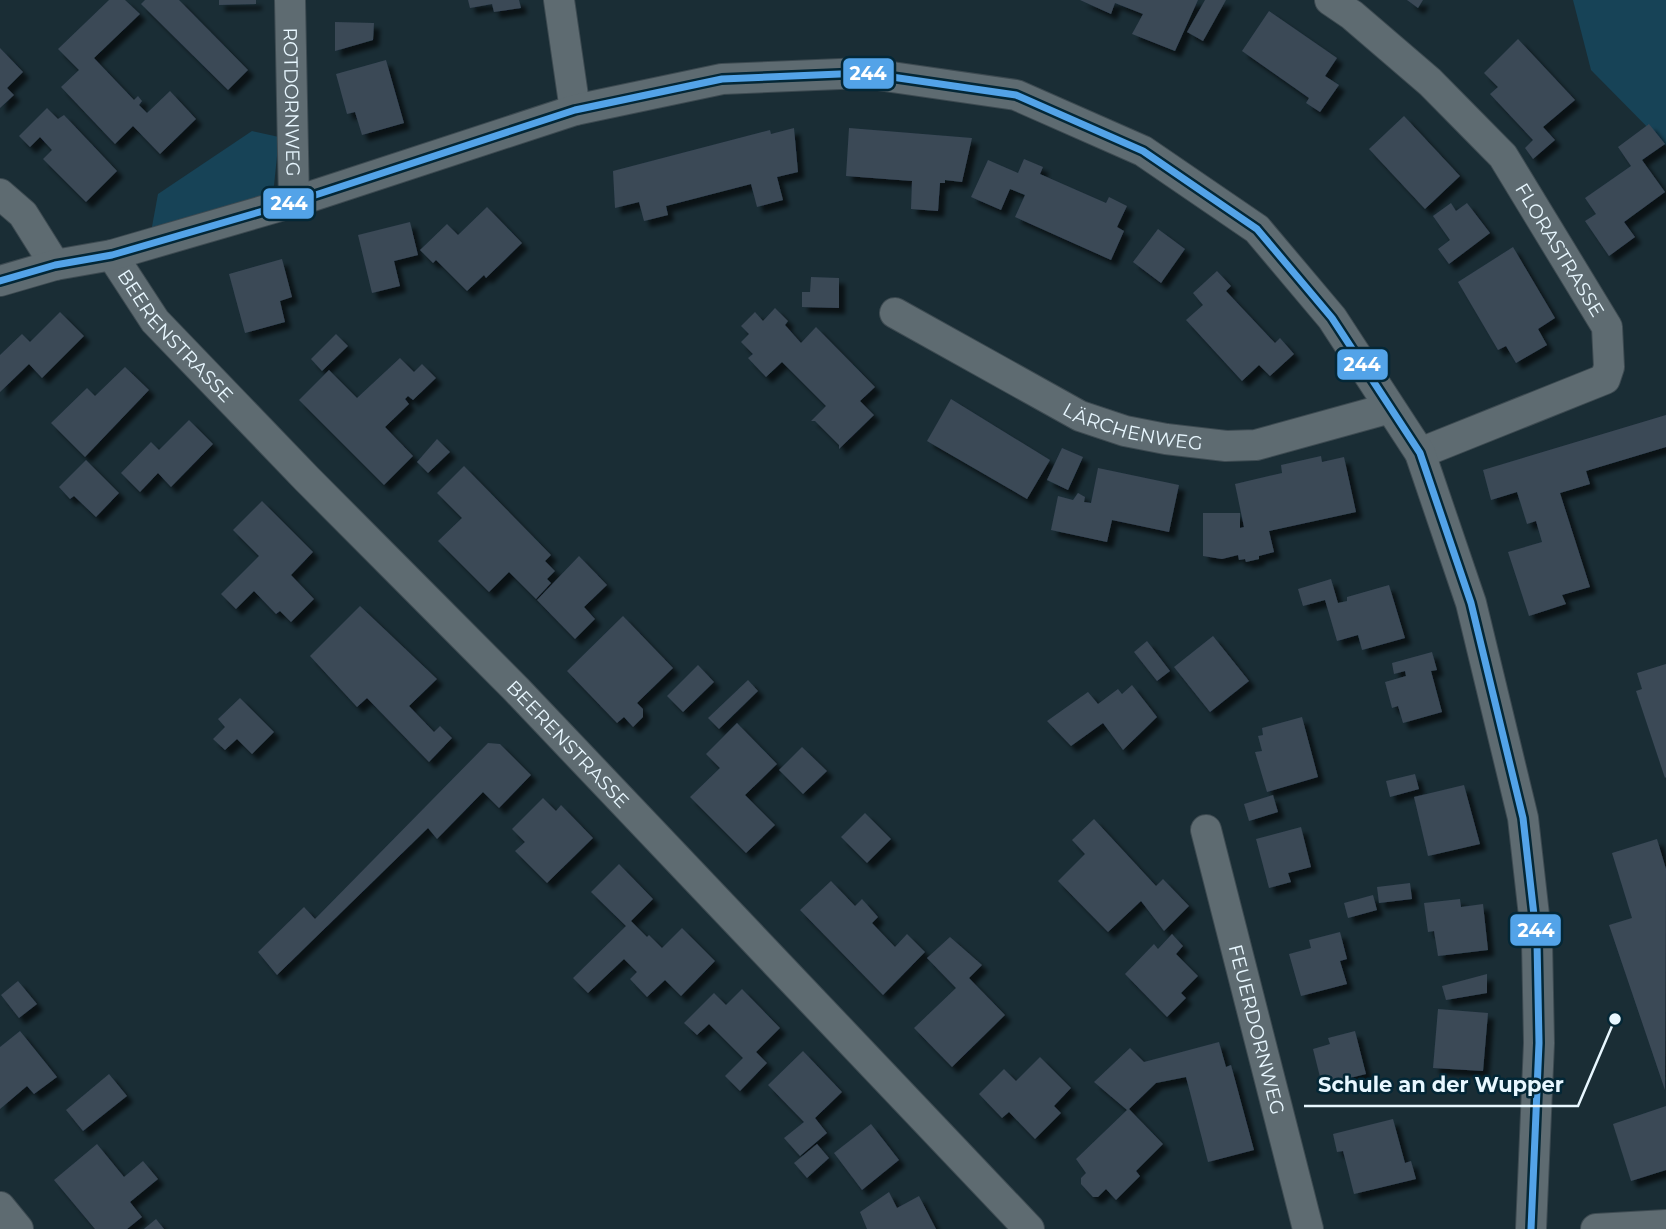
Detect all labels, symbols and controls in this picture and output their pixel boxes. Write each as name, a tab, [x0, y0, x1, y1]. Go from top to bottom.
street label: ROTDORNWEG	[279, 27, 304, 177]
line badge: 244	[842, 57, 895, 90]
text: 244	[849, 62, 887, 85]
street label: FLORASTRASSE	[1510, 179, 1609, 321]
line badge: 244	[262, 187, 315, 220]
text: 244	[270, 192, 308, 215]
street label: BEERENSTRASSE	[112, 265, 238, 407]
line badge: 244	[1336, 348, 1389, 381]
text: 244	[1343, 353, 1381, 376]
street label: LÄRCHENWEG	[1059, 398, 1204, 455]
street label: BEERENSTRASSE	[502, 676, 634, 813]
line badge: 244	[1509, 913, 1562, 947]
text: 244	[1517, 919, 1555, 942]
street label: FEUERDORNWEG	[1224, 942, 1289, 1117]
callout: Schule an der Wupper	[1304, 1064, 1578, 1106]
text: Schule an der Wupper	[1318, 1072, 1564, 1097]

